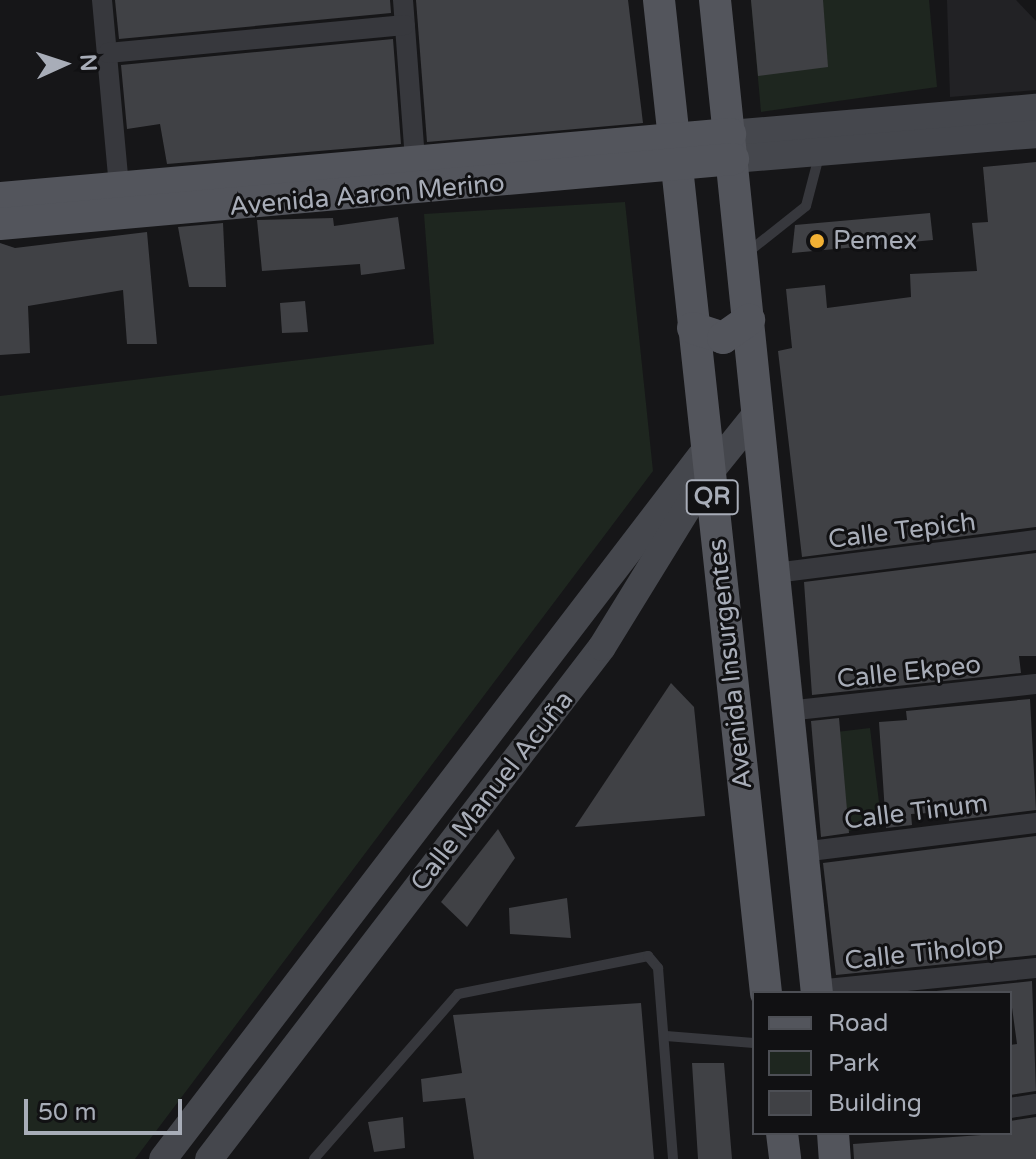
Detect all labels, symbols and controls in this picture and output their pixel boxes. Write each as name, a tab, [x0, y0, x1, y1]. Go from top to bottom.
north arrow	[24, 24, 104, 104]
text: N	[75, 53, 101, 72]
street label: Avenida Aaron Merino	[228, 167, 506, 223]
place label: Pemex	[833, 225, 917, 257]
marker: Pemex	[808, 232, 826, 250]
road number: QR	[684, 477, 740, 517]
street label: Calle Tepich	[826, 506, 978, 556]
street label: Avenida Insurgentes	[701, 537, 759, 791]
street label: Calle Ekpeo	[835, 649, 983, 695]
street label: Calle Manuel Acuña	[404, 685, 580, 897]
street label: Calle Tinum	[842, 788, 990, 836]
street label: Calle Tiholop	[843, 929, 1005, 977]
legend	[752, 991, 1012, 1135]
text: Road	[828, 1009, 888, 1038]
text: Park	[828, 1049, 879, 1078]
scale bar	[28, 1083, 186, 1133]
text: Building	[828, 1089, 922, 1118]
text: 50 m	[38, 1098, 96, 1127]

